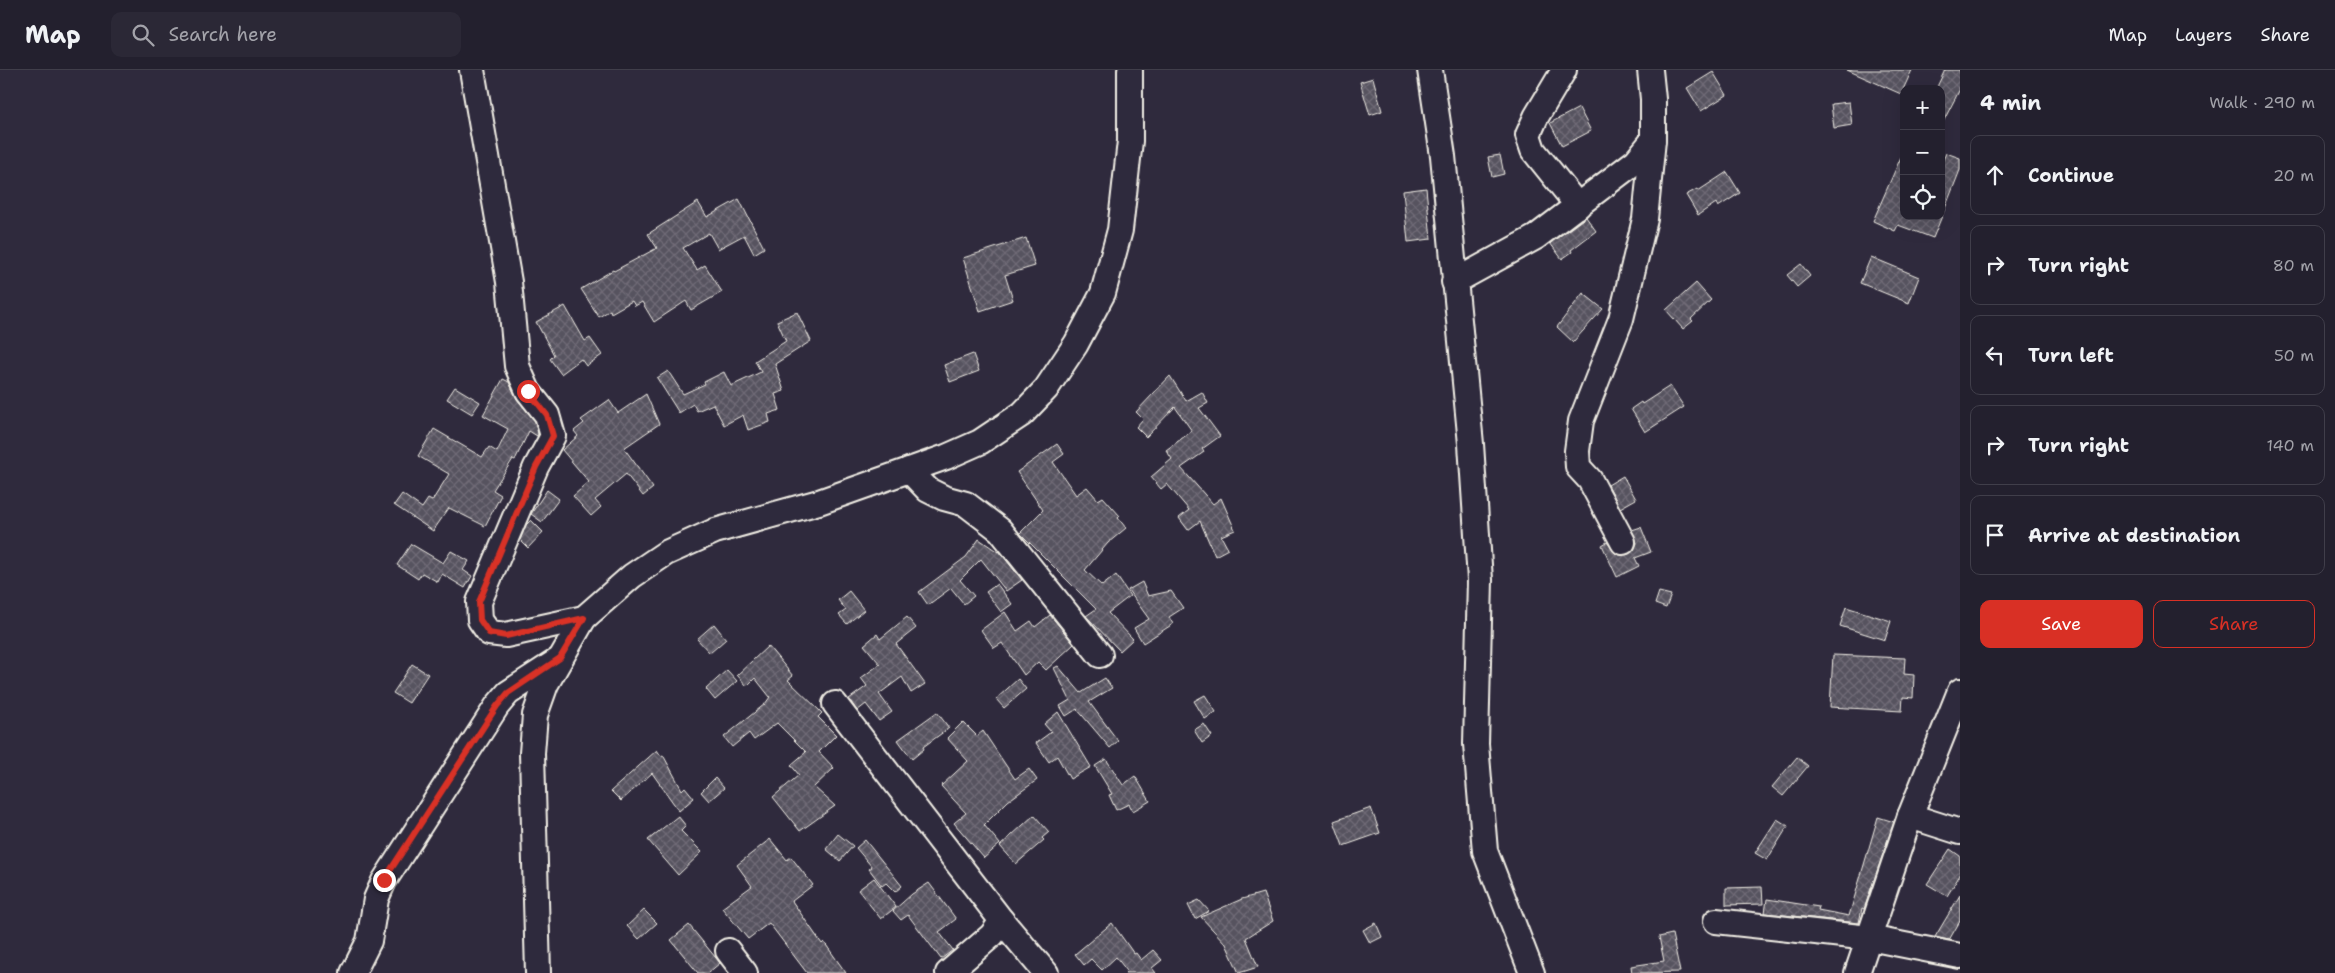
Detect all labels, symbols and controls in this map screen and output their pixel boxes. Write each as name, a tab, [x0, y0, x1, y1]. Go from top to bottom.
search box	[111, 12, 461, 57]
text: Map	[25, 19, 81, 51]
icon: search	[129, 21, 157, 49]
text: Search here	[169, 22, 277, 47]
text: Map	[2109, 23, 2147, 47]
text: Layers	[2175, 23, 2232, 47]
text: Share	[2260, 23, 2310, 47]
map controls	[1900, 85, 1945, 220]
button: +	[1900, 85, 1945, 130]
text: 4 min	[1980, 89, 2041, 117]
text: Walk · 290 m	[2209, 92, 2315, 113]
button: −	[1900, 130, 1945, 175]
icon: ahead	[1981, 161, 2009, 189]
text: Continue	[2028, 163, 2114, 188]
text: 20 m	[2273, 165, 2314, 186]
button: locate	[1900, 175, 1945, 220]
icon: right	[1981, 251, 2009, 279]
text: Turn right	[2028, 253, 2129, 278]
text: 80 m	[2273, 255, 2314, 276]
icon: left	[1981, 341, 2009, 369]
text: Turn left	[2028, 343, 2114, 368]
text: 50 m	[2274, 345, 2314, 366]
route start	[517, 380, 540, 403]
icon: right	[1981, 431, 2009, 459]
text: Turn right	[2028, 433, 2129, 458]
text: 140 m	[2267, 435, 2314, 456]
icon: arrive	[1981, 521, 2009, 549]
text: Arrive at destination	[2028, 523, 2240, 548]
button: Save	[1980, 600, 2143, 648]
button: Share	[2153, 600, 2315, 648]
route end	[373, 869, 396, 892]

